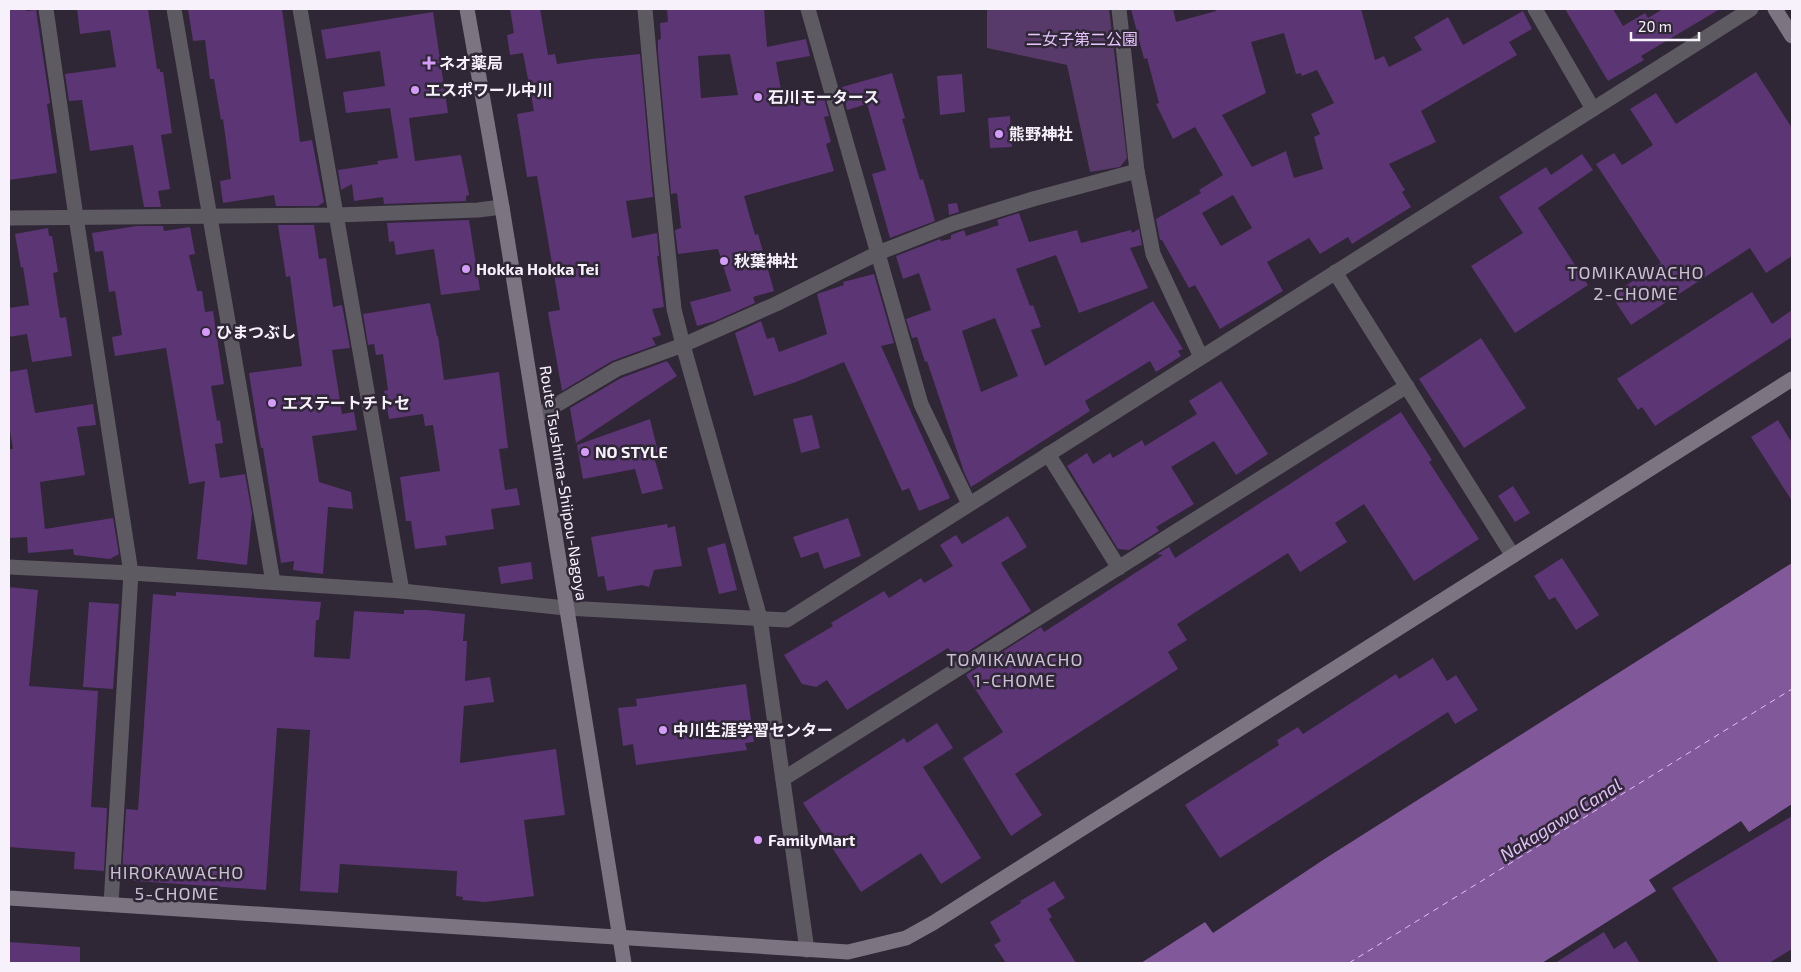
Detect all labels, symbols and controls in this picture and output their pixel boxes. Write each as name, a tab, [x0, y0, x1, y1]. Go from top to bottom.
scale bar	[1631, 10, 1698, 42]
text: 20 m	[1638, 17, 1672, 35]
park label: 二女子第二公園	[1026, 29, 1138, 48]
place label: ネオ薬局	[439, 53, 503, 72]
marker: ネオ薬局	[423, 57, 435, 69]
place label: エスポワール中川	[425, 80, 553, 99]
marker: エスポワール中川	[409, 84, 421, 96]
place label: 石川モータース	[768, 87, 879, 106]
marker: 石川モータース	[752, 91, 764, 103]
place label: 熊野神社	[1009, 124, 1073, 143]
marker: 熊野神社	[993, 128, 1005, 140]
place label: 秋葉神社	[734, 251, 798, 270]
marker: 秋葉神社	[718, 255, 730, 267]
place label: Hokka Hokka Tei	[476, 259, 599, 278]
district label: TOMIKAWACHO 2-CHOME	[1567, 261, 1705, 304]
marker: Hokka Hokka Tei	[460, 263, 472, 275]
place label: ひまつぶし	[216, 322, 296, 341]
marker: ひまつぶし	[200, 326, 212, 338]
street label: Route Tsushima-Shiipou-Nagoya	[536, 364, 592, 602]
place label: エステートチトセ	[282, 393, 410, 412]
marker: エステートチトセ	[266, 397, 278, 409]
place label: NO STYLE	[595, 442, 668, 461]
marker: NO STYLE	[579, 446, 591, 458]
district label: TOMIKAWACHO 1-CHOME	[946, 648, 1084, 691]
place label: 中川生涯学習センター	[673, 720, 833, 739]
marker: 中川生涯学習センター	[657, 724, 669, 736]
water label: Nakagawa Canal	[1496, 773, 1625, 865]
place label: FamilyMart	[768, 830, 856, 850]
marker: FamilyMart	[752, 834, 764, 846]
district label: HIROKAWACHO 5-CHOME	[110, 861, 244, 904]

